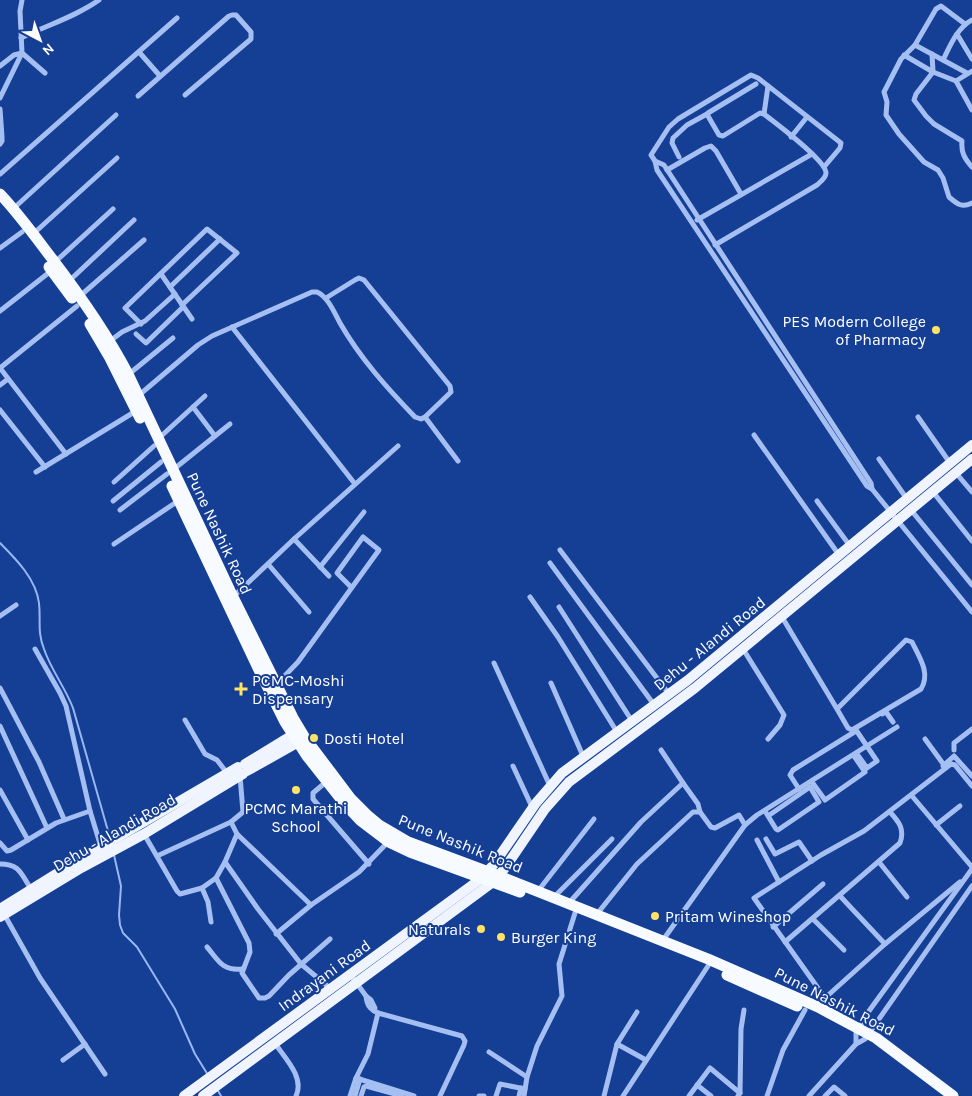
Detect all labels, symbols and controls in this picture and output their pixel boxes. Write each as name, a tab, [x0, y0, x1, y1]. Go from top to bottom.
north arrow	[15, 15, 65, 65]
text: N	[39, 40, 58, 59]
place label: PES Modern College of Pharmacy	[782, 312, 927, 349]
marker: PES Modern College of Pharmacy	[930, 324, 942, 336]
street label: Pune Nashik Road	[183, 469, 256, 597]
street label: Dehu - Alandi Road	[650, 592, 769, 694]
place label: PCMC-Moshi Dispensary	[252, 671, 345, 708]
marker: PCMC-Moshi Dispensary	[234, 682, 248, 696]
place label: Dosti Hotel	[324, 729, 404, 748]
marker: Dosti Hotel	[308, 732, 320, 744]
marker: PCMC Marathi School	[290, 784, 302, 796]
street label: Dehu - Alandi Road	[50, 790, 179, 875]
place label: PCMC Marathi School	[244, 799, 348, 836]
street label: Pune Nashik Road	[396, 810, 526, 877]
place label: Pritam Wineshop	[665, 907, 791, 926]
marker: Pritam Wineshop	[649, 910, 661, 922]
place label: Naturals	[408, 920, 471, 939]
marker: Naturals	[475, 923, 487, 935]
place label: Burger King	[511, 928, 596, 947]
marker: Burger King	[495, 931, 507, 943]
street label: Indrayani Road	[274, 936, 374, 1015]
street label: Pune Nashik Road	[771, 963, 898, 1040]

